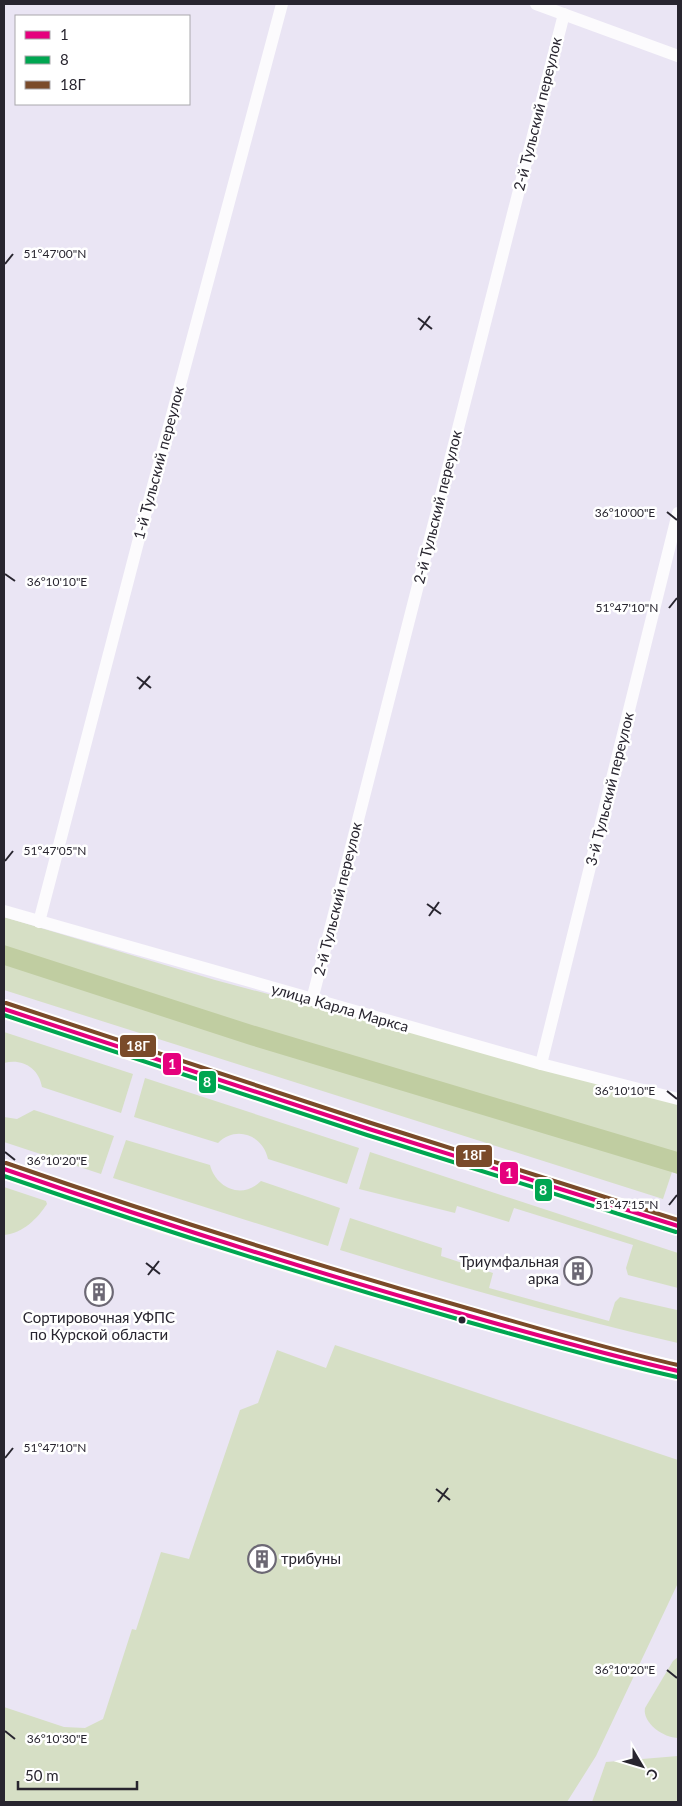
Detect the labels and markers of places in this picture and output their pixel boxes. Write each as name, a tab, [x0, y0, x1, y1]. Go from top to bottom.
place label: Триумфальная арка	[459, 1252, 559, 1287]
building icon: Триумфальная арка	[563, 1256, 593, 1286]
building icon: Сортировочная УФПС по Курской области	[84, 1277, 114, 1307]
place label: Сортировочная УФПС по Курской области	[23, 1308, 175, 1343]
unlabelled marker	[457, 1315, 467, 1325]
building icon: трибуны	[247, 1544, 277, 1574]
place label: трибуны	[281, 1549, 341, 1567]

